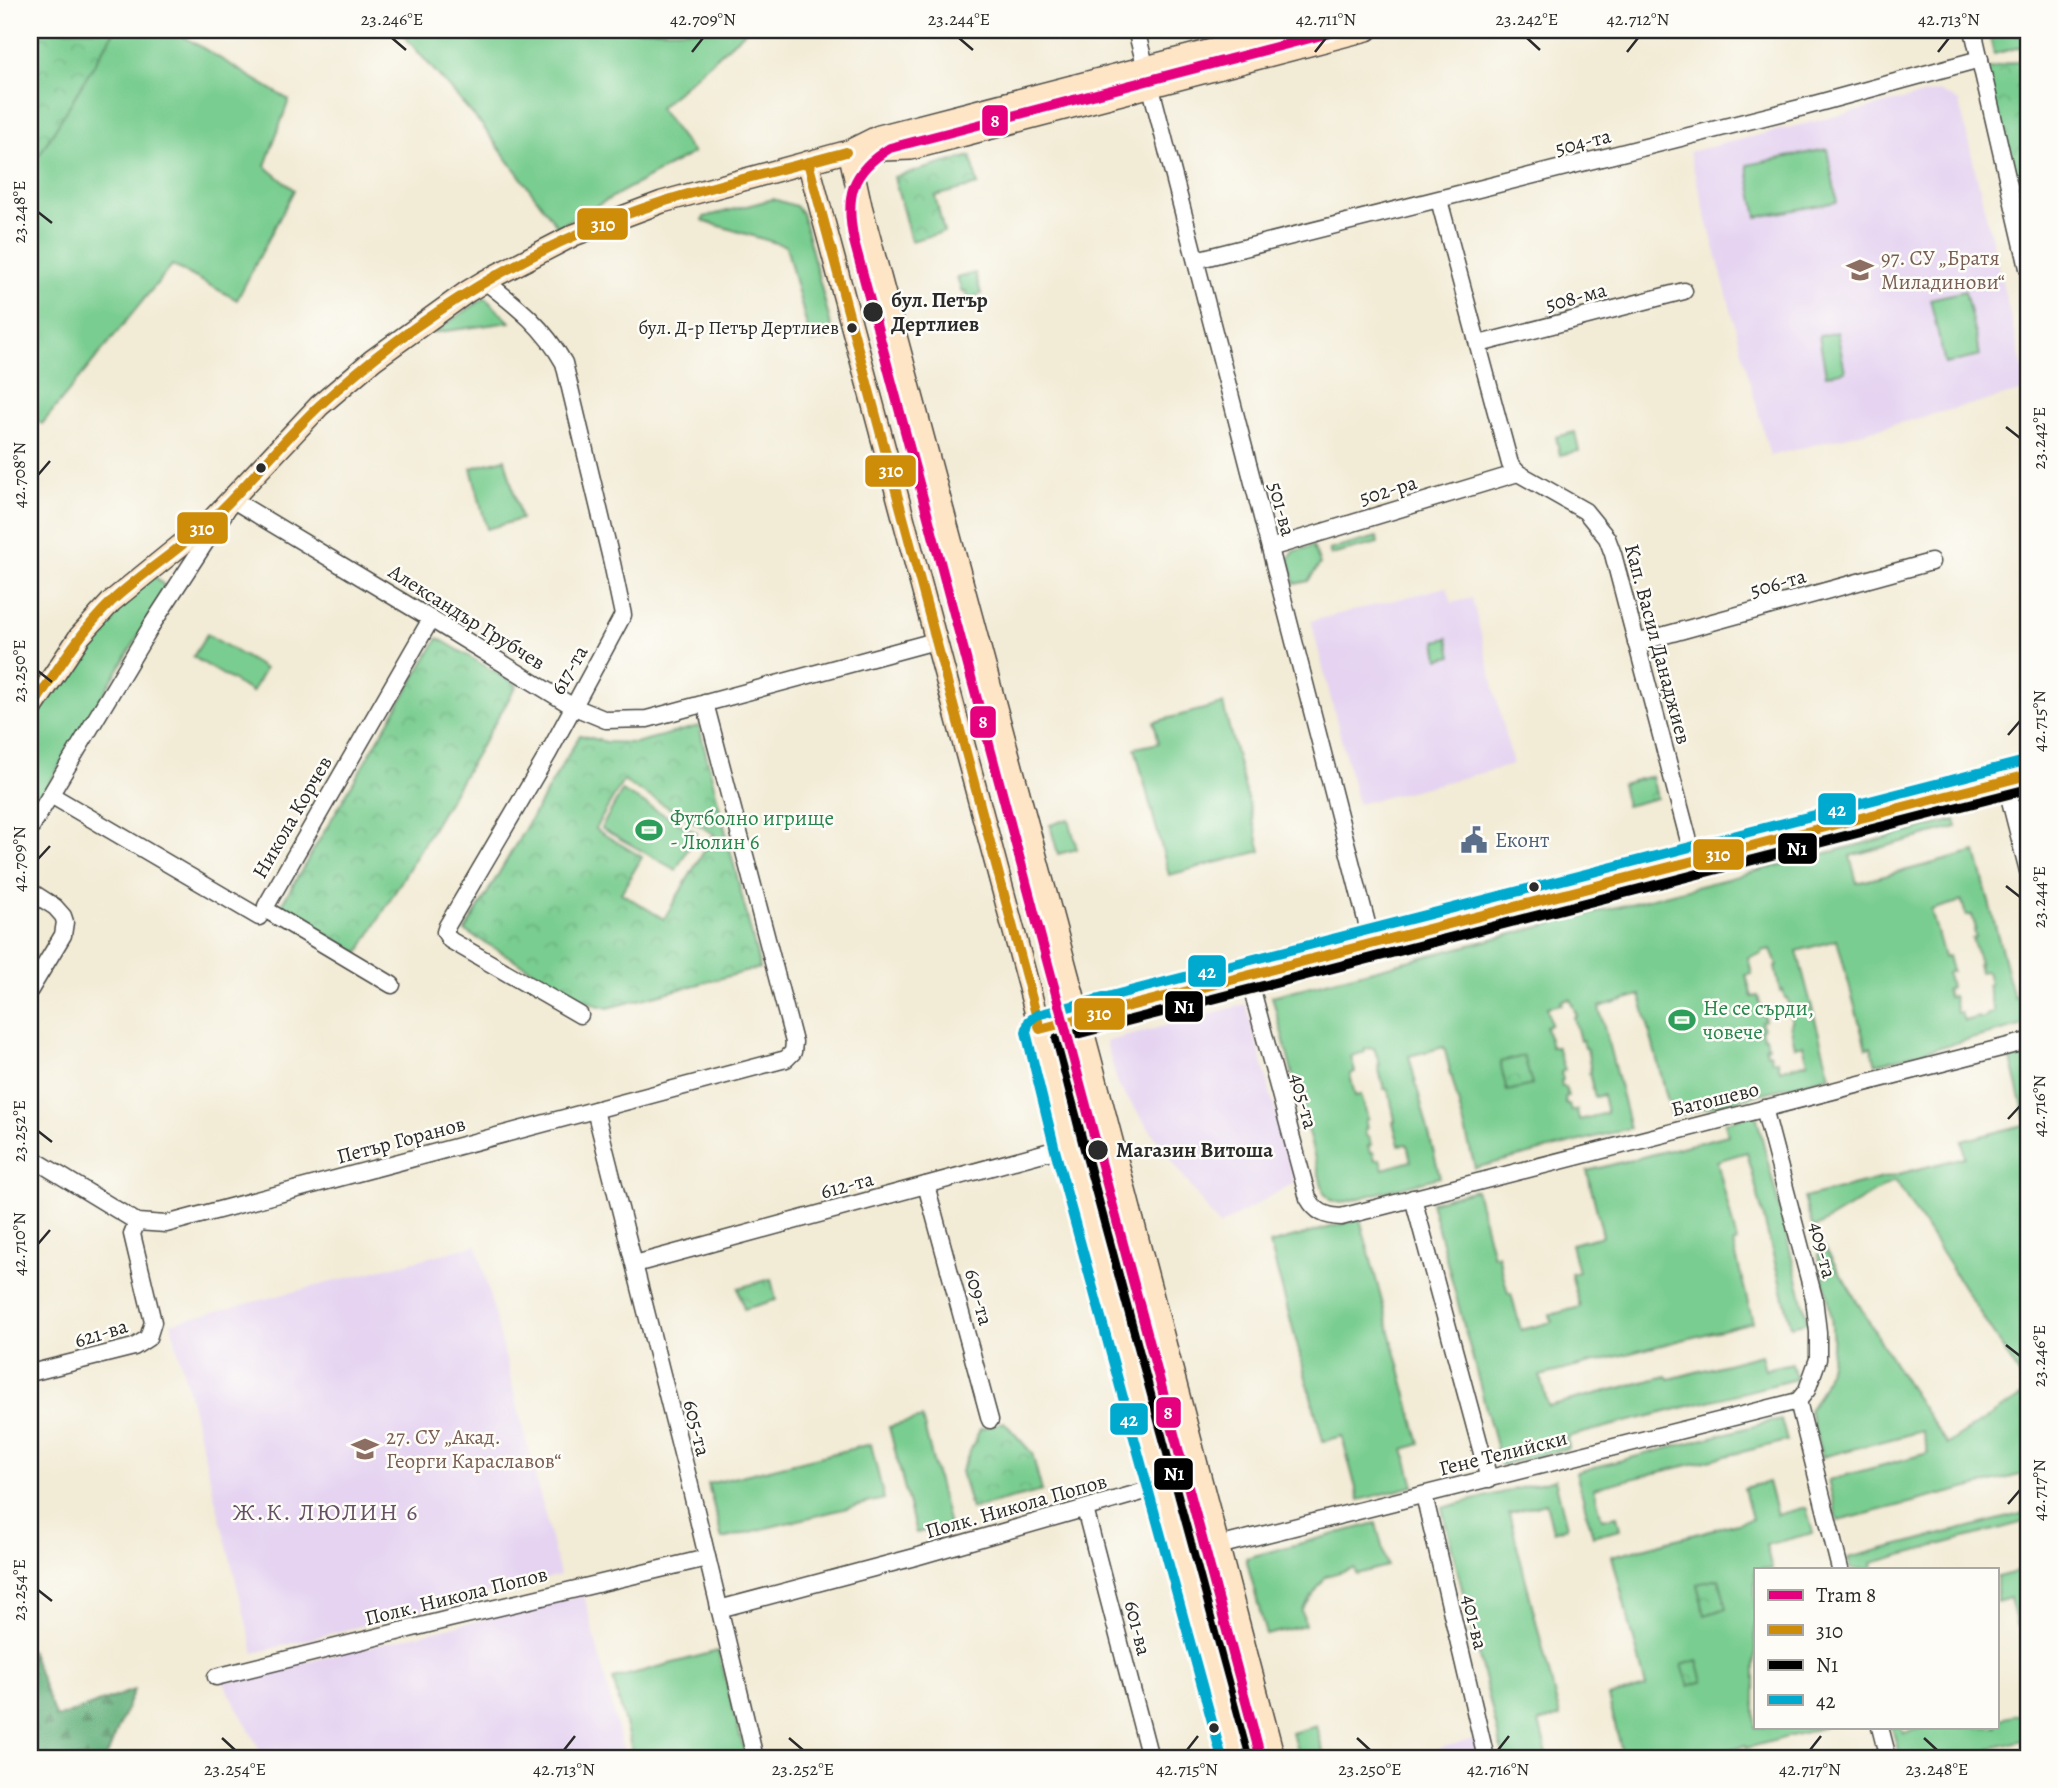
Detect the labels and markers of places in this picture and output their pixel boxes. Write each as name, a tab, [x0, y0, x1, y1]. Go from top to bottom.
place label: 97. СУ „Братя Миладинови“	[1881, 244, 2005, 296]
school or university icon: 97. СУ „Братя Миладинови“	[1845, 255, 1875, 285]
place label: бул. Петър Дертлиев	[891, 286, 988, 338]
marker: бул. Петър Дертлиев	[861, 300, 885, 324]
place label: бул. Д-р Петър Дертлиев	[638, 315, 839, 341]
marker: бул. Д-р Петър Дертлиев	[845, 321, 859, 335]
unlabelled marker	[254, 461, 268, 475]
place label: Футболно игрище - Люлин 6	[670, 804, 834, 856]
sports icon: Футболно игрище - Люлин 6	[634, 815, 664, 845]
public building icon: Еконт	[1459, 825, 1489, 855]
place label: Еконт	[1495, 826, 1549, 854]
unlabelled marker	[1527, 880, 1541, 894]
place label: Не се сърди, човече	[1703, 994, 1814, 1046]
sports icon: Не се сърди, човече	[1667, 1005, 1697, 1035]
place label: Магазин Витоша	[1116, 1136, 1273, 1164]
marker: Магазин Витоша	[1086, 1138, 1110, 1162]
place label: 27. СУ „Акад. Георги Караславов“	[386, 1423, 561, 1475]
school or university icon: 27. СУ „Акад. Георги Караславов“	[350, 1434, 380, 1464]
unlabelled marker	[1207, 1721, 1221, 1735]

